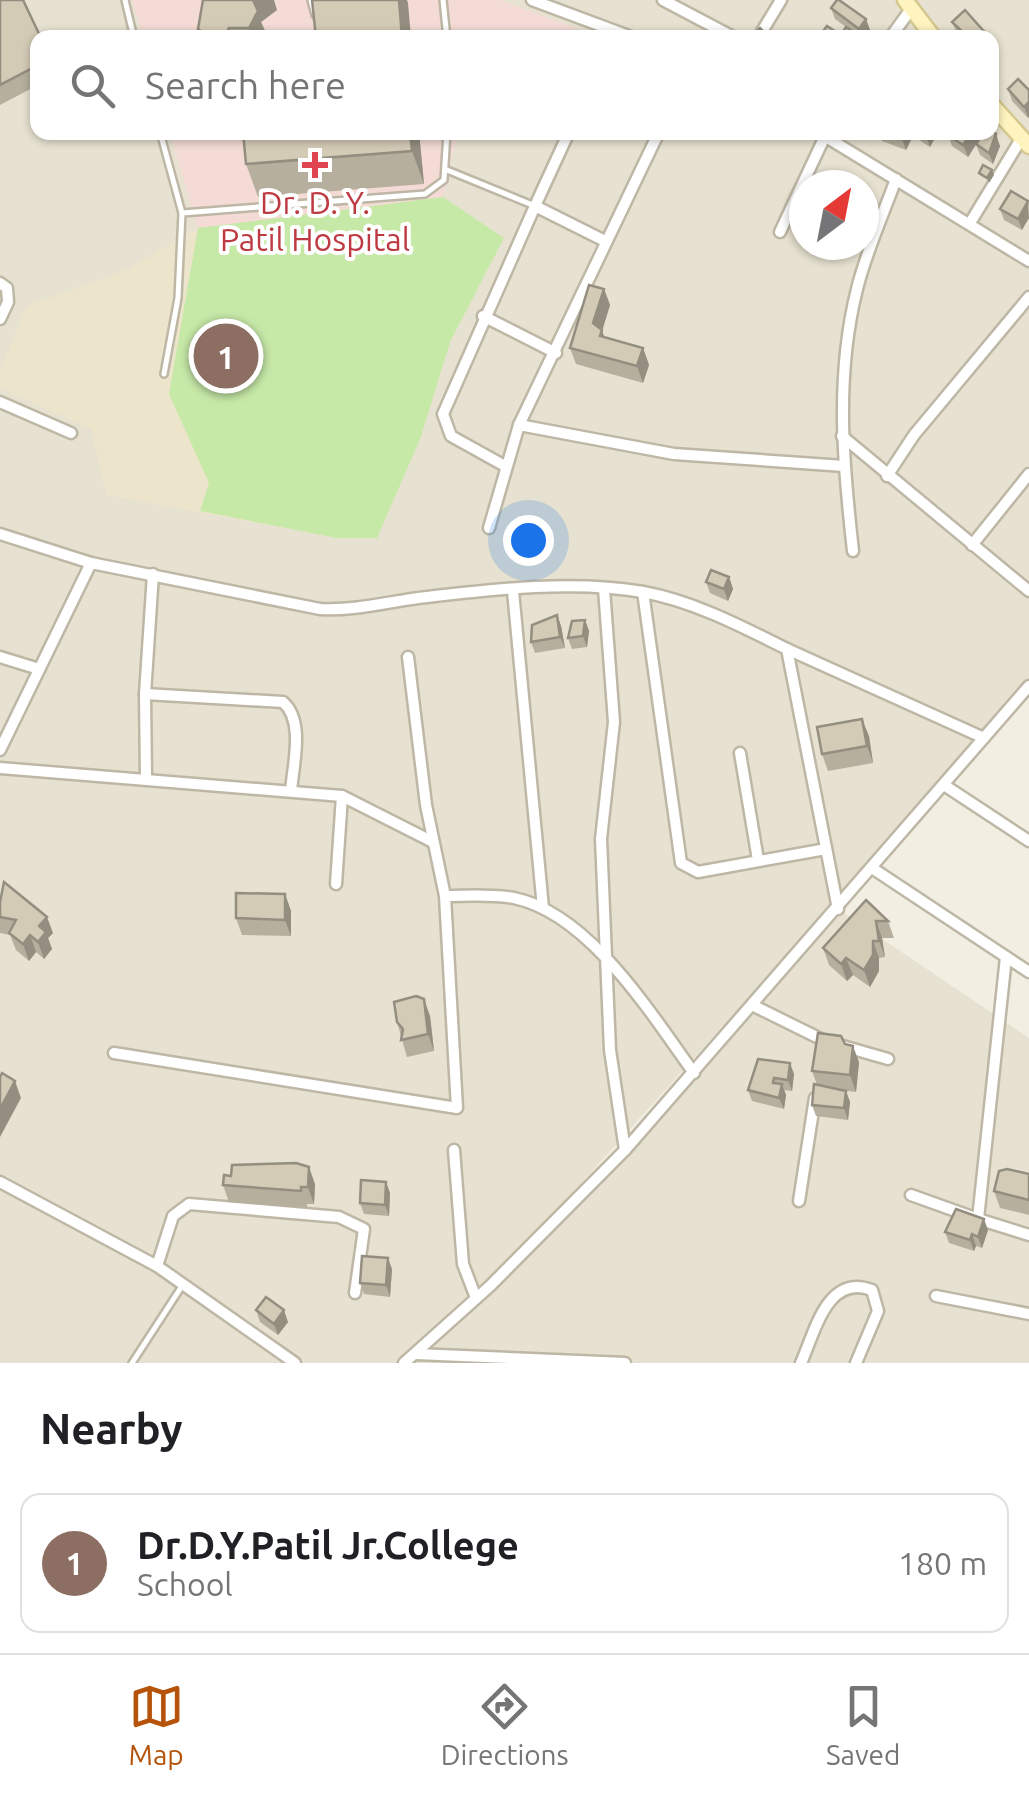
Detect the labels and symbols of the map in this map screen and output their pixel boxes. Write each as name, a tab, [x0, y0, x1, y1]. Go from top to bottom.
marker: Dr. D. Y. Patil Hospital	[302, 152, 328, 178]
north arrow	[789, 170, 879, 260]
place label: Dr. D. Y. Patil Hospital	[220, 184, 410, 257]
pin: 1	[194, 318, 258, 394]
your location	[503, 515, 554, 566]

